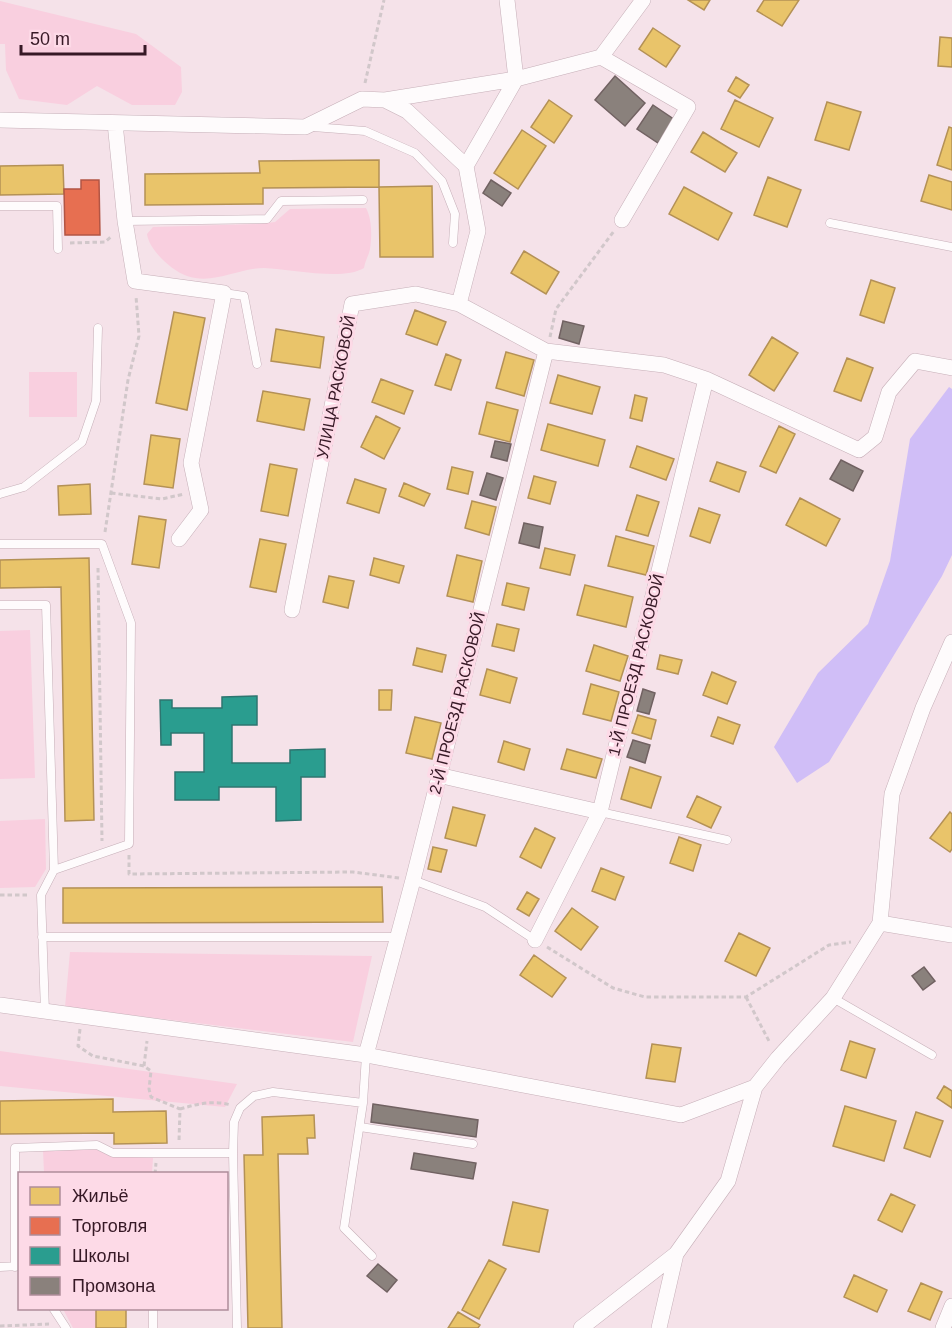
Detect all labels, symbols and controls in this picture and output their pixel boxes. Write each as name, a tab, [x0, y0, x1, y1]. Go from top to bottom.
scale bar	[21, 18, 146, 56]
text: 50 m	[30, 29, 70, 49]
street label: УЛИЦА РАСКОВОЙ	[313, 314, 358, 460]
street label: 1-Й ПРОЕЗД РАСКОВОЙ	[604, 572, 667, 758]
street label: 2-Й ПРОЕЗД РАСКОВОЙ	[425, 610, 488, 796]
legend	[18, 1172, 228, 1310]
text: Жильё	[72, 1186, 129, 1206]
text: Торговля	[72, 1216, 147, 1236]
text: Школы	[72, 1246, 130, 1266]
text: Промзона	[72, 1276, 156, 1296]

